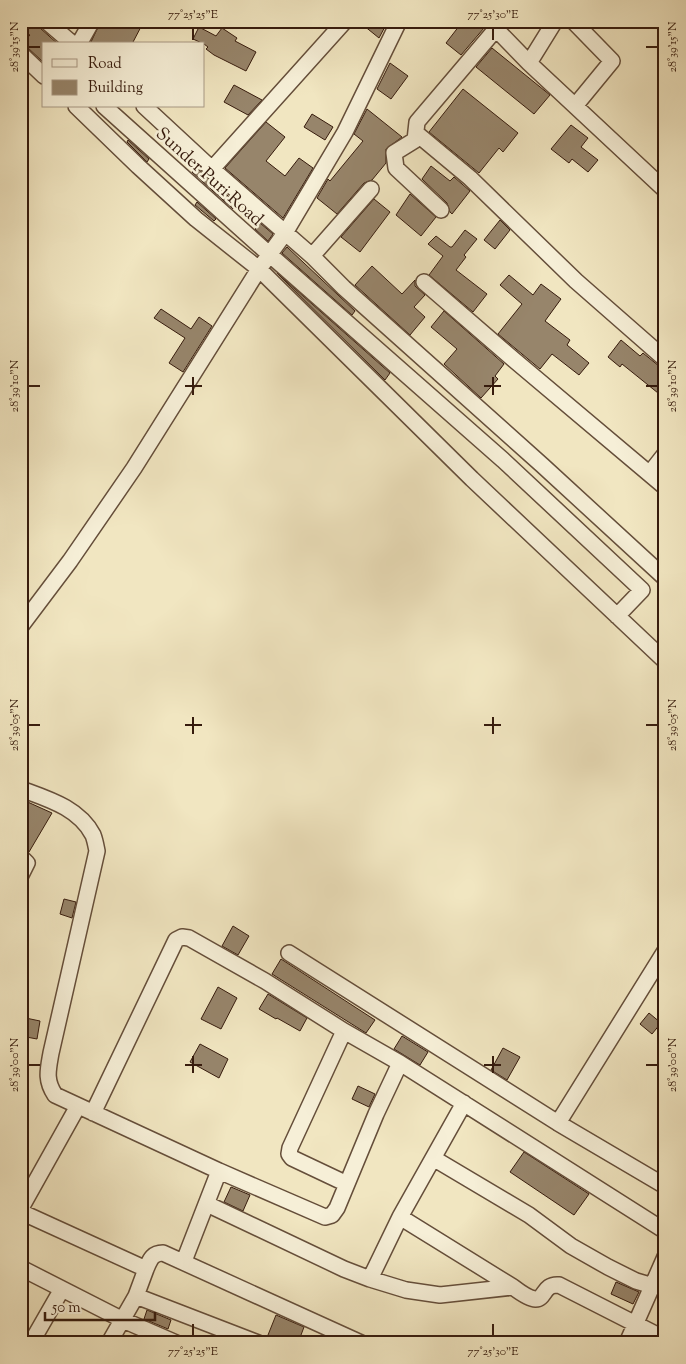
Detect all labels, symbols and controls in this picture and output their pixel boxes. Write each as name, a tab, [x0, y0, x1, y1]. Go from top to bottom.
text: 77°25'25"E	[168, 6, 219, 24]
text: 77°25'30"E	[467, 6, 519, 24]
text: 28°39'15"N	[6, 21, 24, 73]
text: 28°39'15"N	[664, 21, 682, 73]
legend	[42, 42, 205, 108]
text: Road	[88, 54, 122, 75]
text: Building	[88, 78, 143, 99]
street label: Sunder Puri Road	[149, 122, 268, 233]
text: 28°39'10"N	[6, 359, 24, 412]
text: 28°39'10"N	[664, 359, 682, 412]
text: 28°39'05"N	[6, 698, 24, 751]
text: 28°39'05"N	[664, 698, 682, 751]
text: 28°39'00"N	[6, 1037, 24, 1092]
text: 28°39'00"N	[664, 1037, 682, 1092]
scale bar	[45, 1289, 155, 1321]
text: 50 m	[51, 1298, 81, 1319]
text: 77°25'25"E	[168, 1343, 219, 1361]
text: 77°25'30"E	[467, 1343, 519, 1361]

